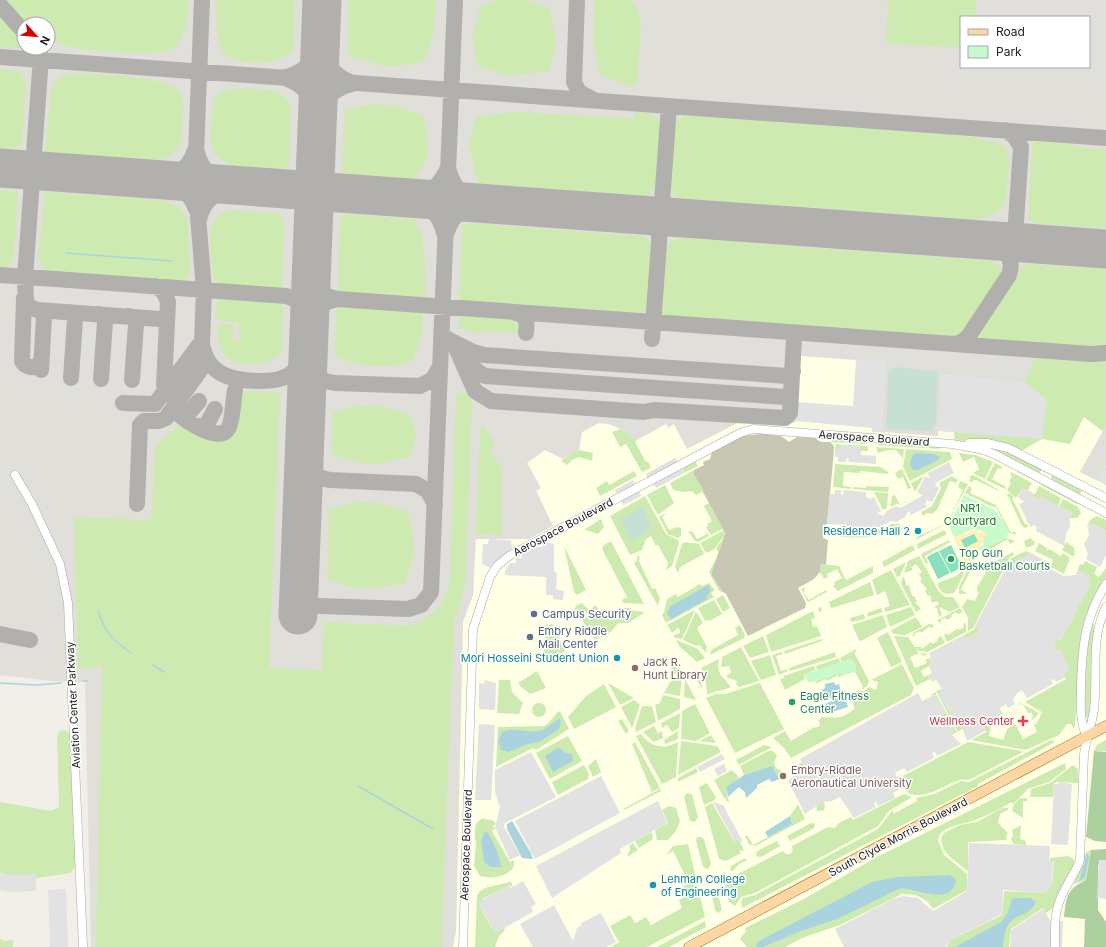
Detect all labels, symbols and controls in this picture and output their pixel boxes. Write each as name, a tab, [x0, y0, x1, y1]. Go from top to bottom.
north arrow	[16, 16, 56, 56]
legend	[960, 16, 1090, 68]
text: Road	[996, 24, 1025, 39]
text: N	[37, 34, 53, 47]
text: Park	[996, 44, 1022, 59]
street label: Aerospace Boulevard	[818, 427, 930, 449]
street label: Aerospace Boulevard	[511, 495, 615, 559]
park label: NR1 Courtyard	[944, 501, 996, 528]
place label: Residence Hall 2	[823, 524, 910, 538]
marker: Residence Hall 2	[913, 526, 923, 536]
place label: Top Gun Basketball Courts	[959, 546, 1050, 573]
marker: Top Gun Basketball Courts	[946, 554, 956, 564]
place label: Campus Security	[542, 607, 631, 621]
marker: Campus Security	[529, 609, 539, 619]
place label: Embry Riddle Mail Center	[538, 624, 607, 651]
marker: Embry Riddle Mail Center	[525, 632, 535, 642]
street label: Aviation Center Parkway	[63, 641, 83, 769]
place label: Mori Hosseini Student Union	[461, 651, 609, 665]
marker: Mori Hosseini Student Union	[612, 653, 622, 663]
place label: Jack R. Hunt Library	[643, 655, 707, 682]
marker: Jack R. Hunt Library	[630, 663, 640, 673]
place label: Eagle Fitness Center	[800, 689, 869, 716]
marker: Eagle Fitness Center	[787, 697, 797, 707]
place label: Wellness Center	[929, 714, 1014, 728]
marker: Wellness Center	[1017, 715, 1029, 727]
place label: Embry-Riddle Aeronautical University	[791, 763, 912, 790]
marker: Embry-Riddle Aeronautical University	[778, 771, 788, 781]
street label: Aerospace Boulevard	[457, 789, 475, 901]
street label: South Clyde Morris Boulevard	[826, 794, 970, 880]
place label: Lehman College of Engineering	[661, 872, 745, 899]
marker: Lehman College of Engineering	[648, 880, 658, 890]

